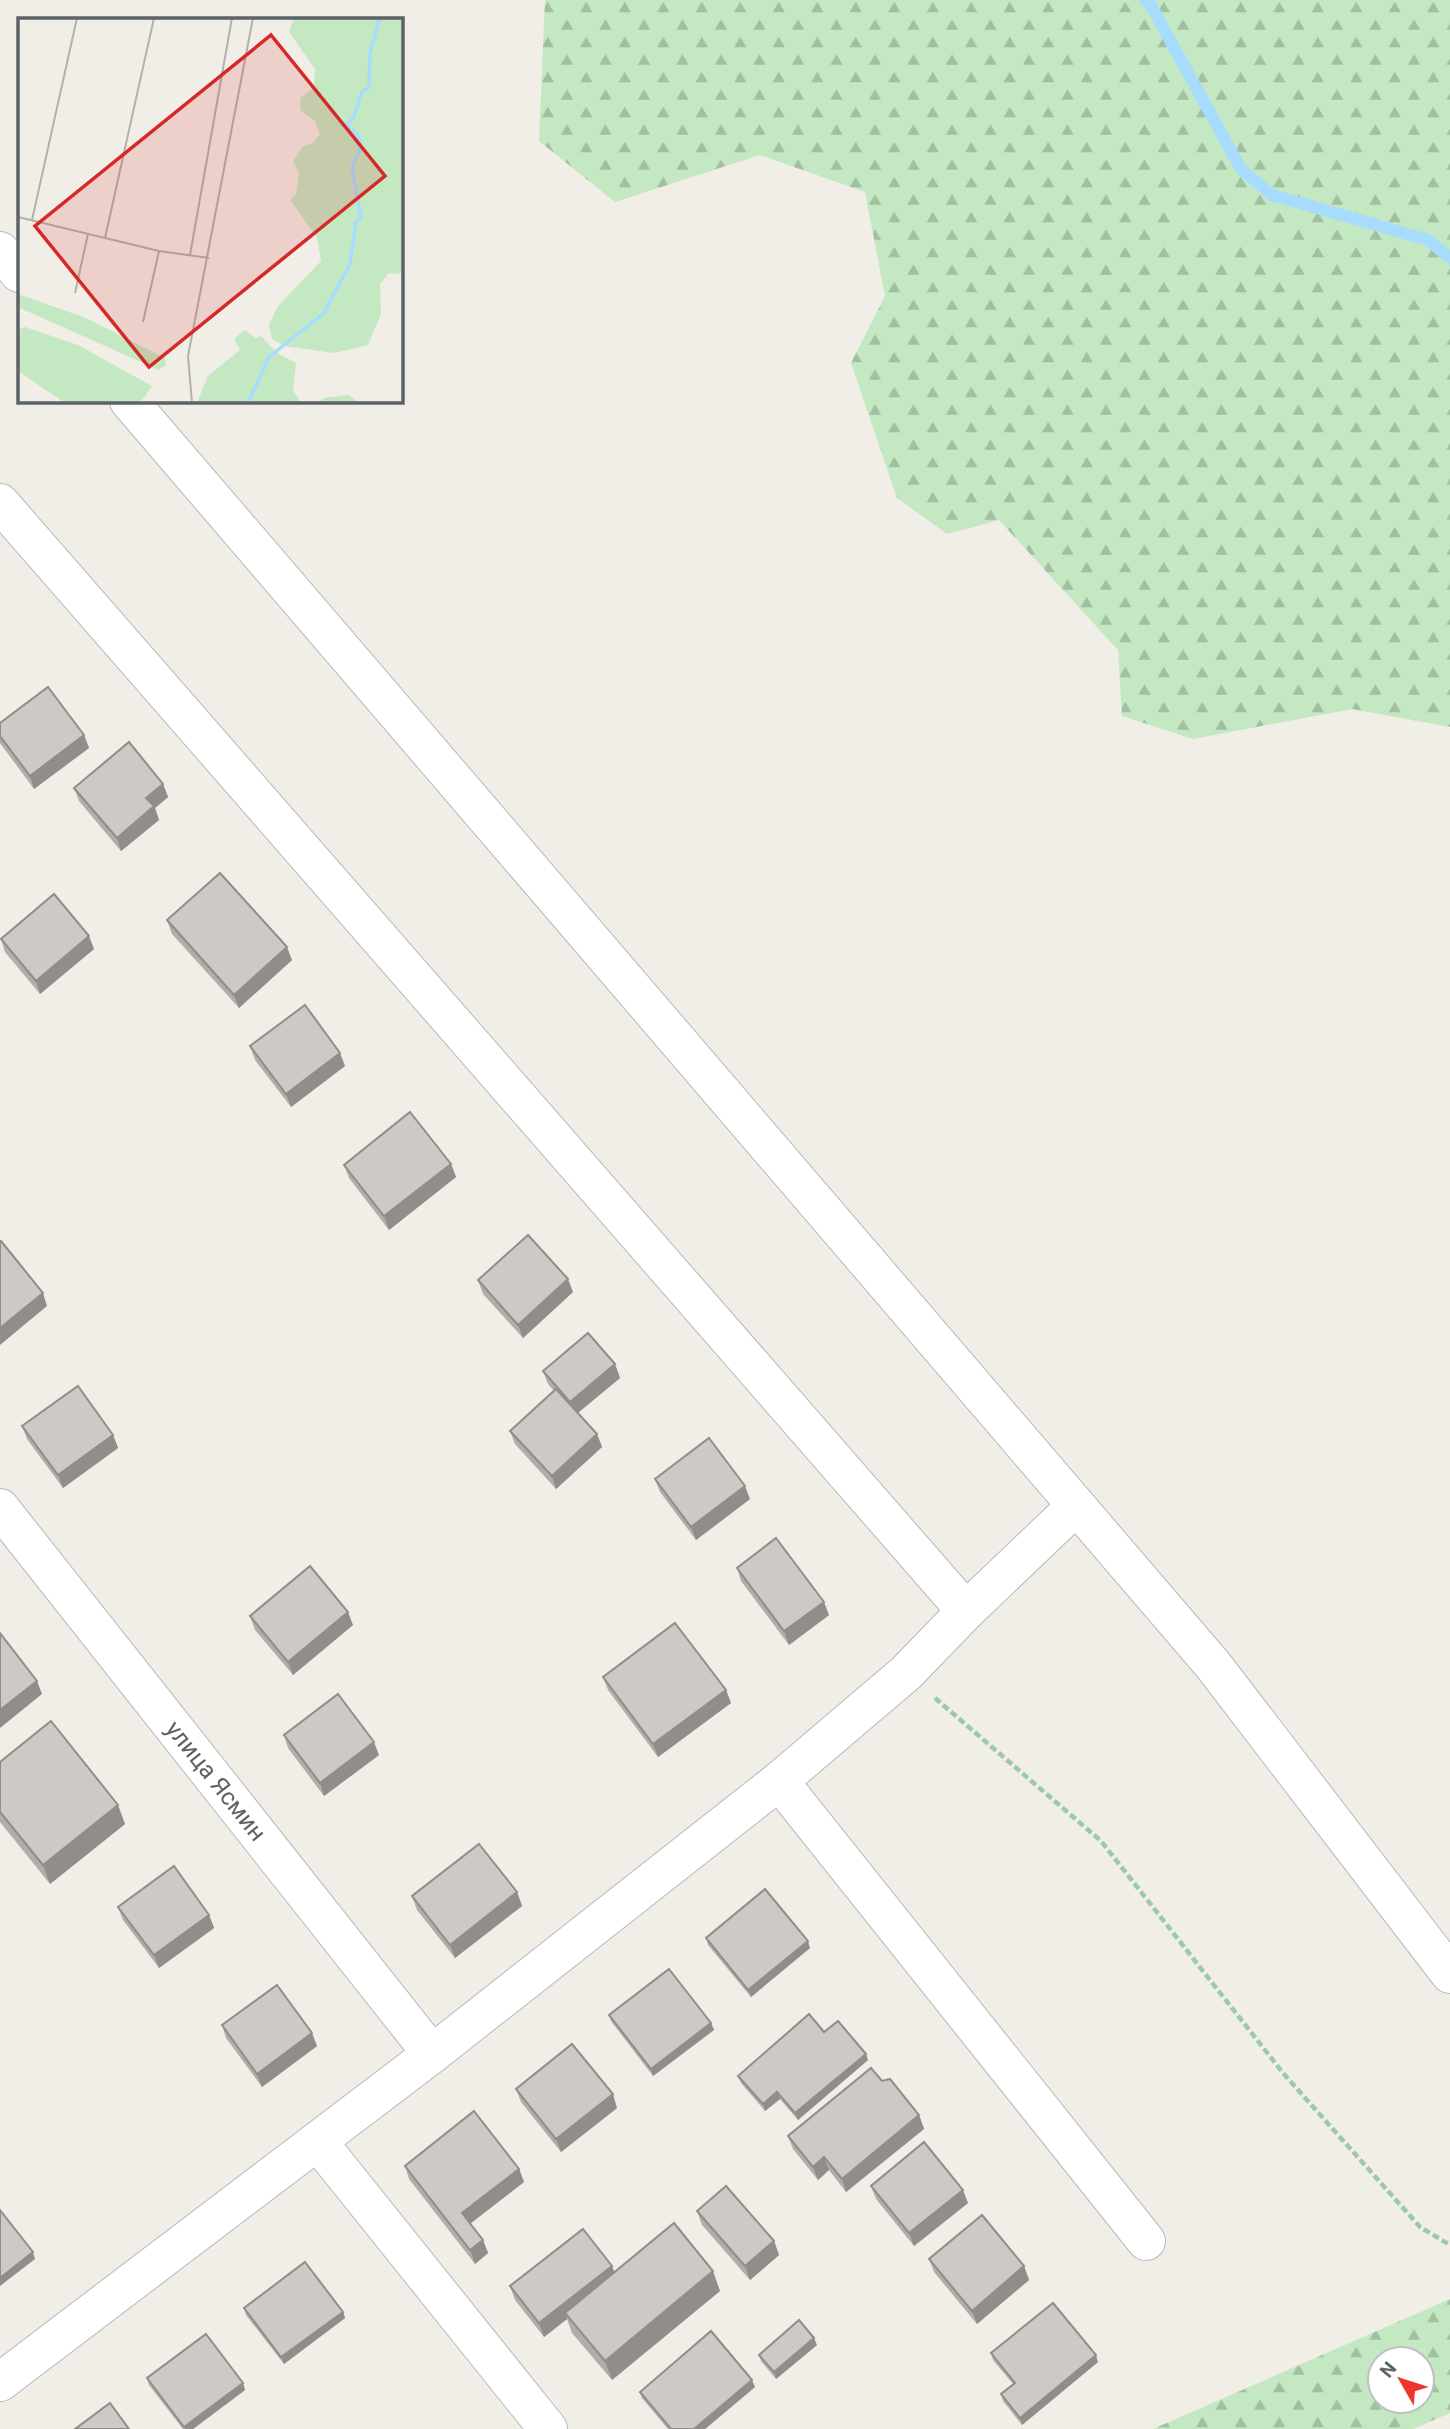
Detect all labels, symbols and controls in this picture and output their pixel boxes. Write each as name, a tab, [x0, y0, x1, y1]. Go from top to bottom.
inset map	[18, 18, 402, 402]
street label: улица Ясмин	[160, 1715, 272, 1847]
north arrow	[1366, 2345, 1436, 2415]
text: N	[1375, 2357, 1401, 2382]

